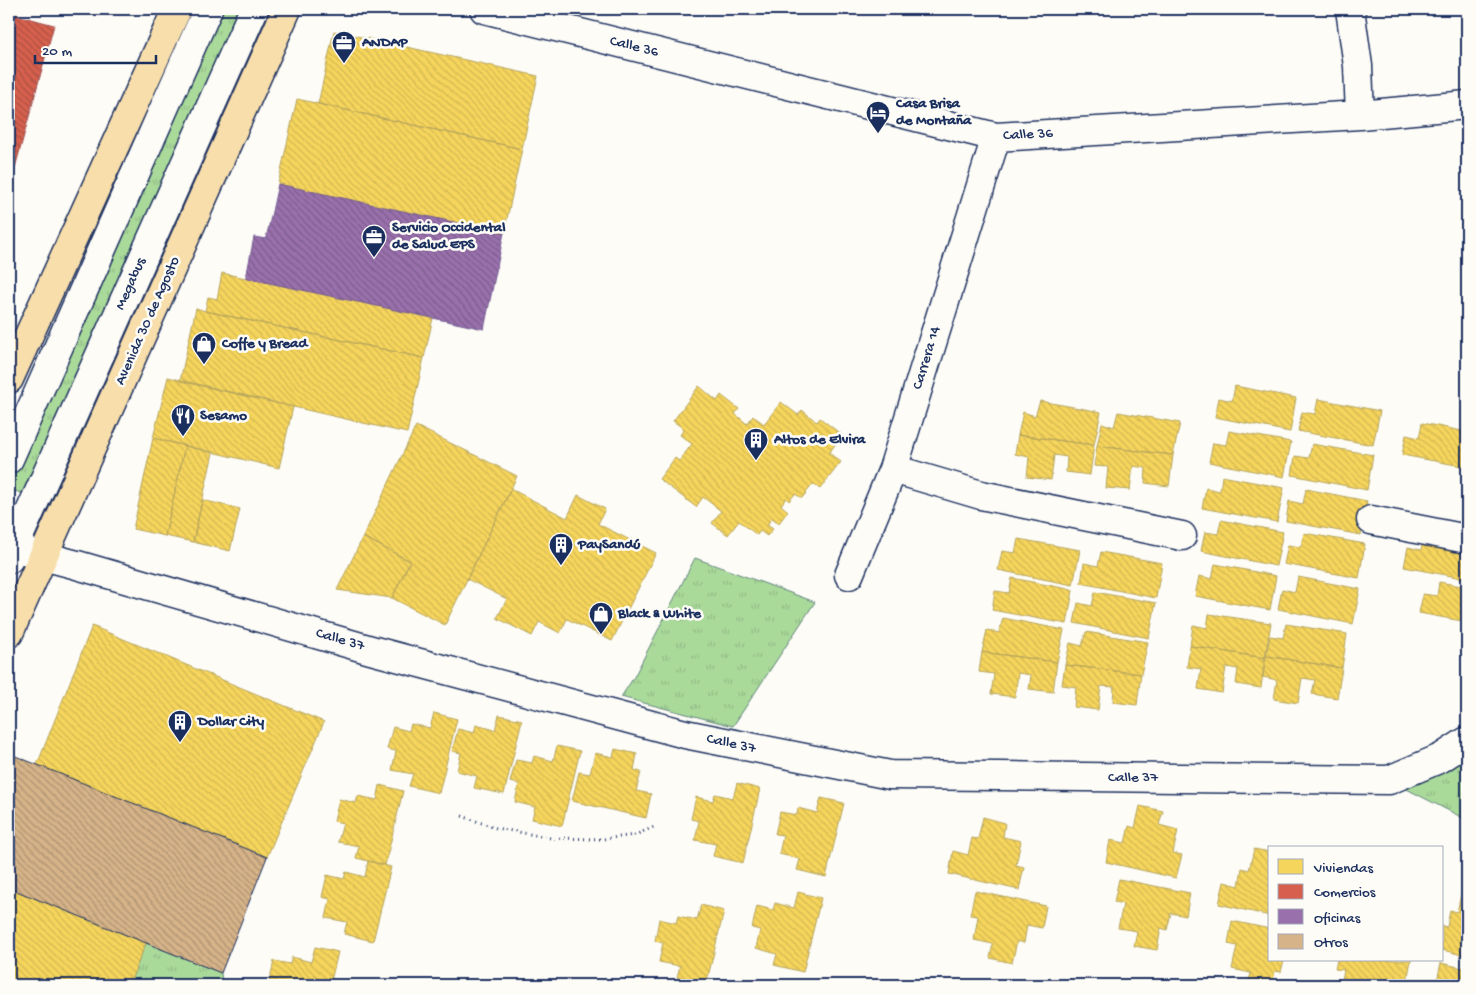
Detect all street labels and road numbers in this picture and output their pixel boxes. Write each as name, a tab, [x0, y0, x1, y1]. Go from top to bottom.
street label: Calle 36	[608, 32, 661, 62]
street label: Calle 36	[1003, 125, 1054, 145]
street label: Avenida 30 de Agosto	[112, 254, 185, 388]
street label: Megabus	[111, 255, 151, 313]
street label: Carrera 14	[909, 324, 945, 392]
street label: Calle 37	[314, 624, 368, 656]
street label: Calle 37	[705, 730, 758, 758]
street label: Calle 37	[1108, 769, 1159, 787]

